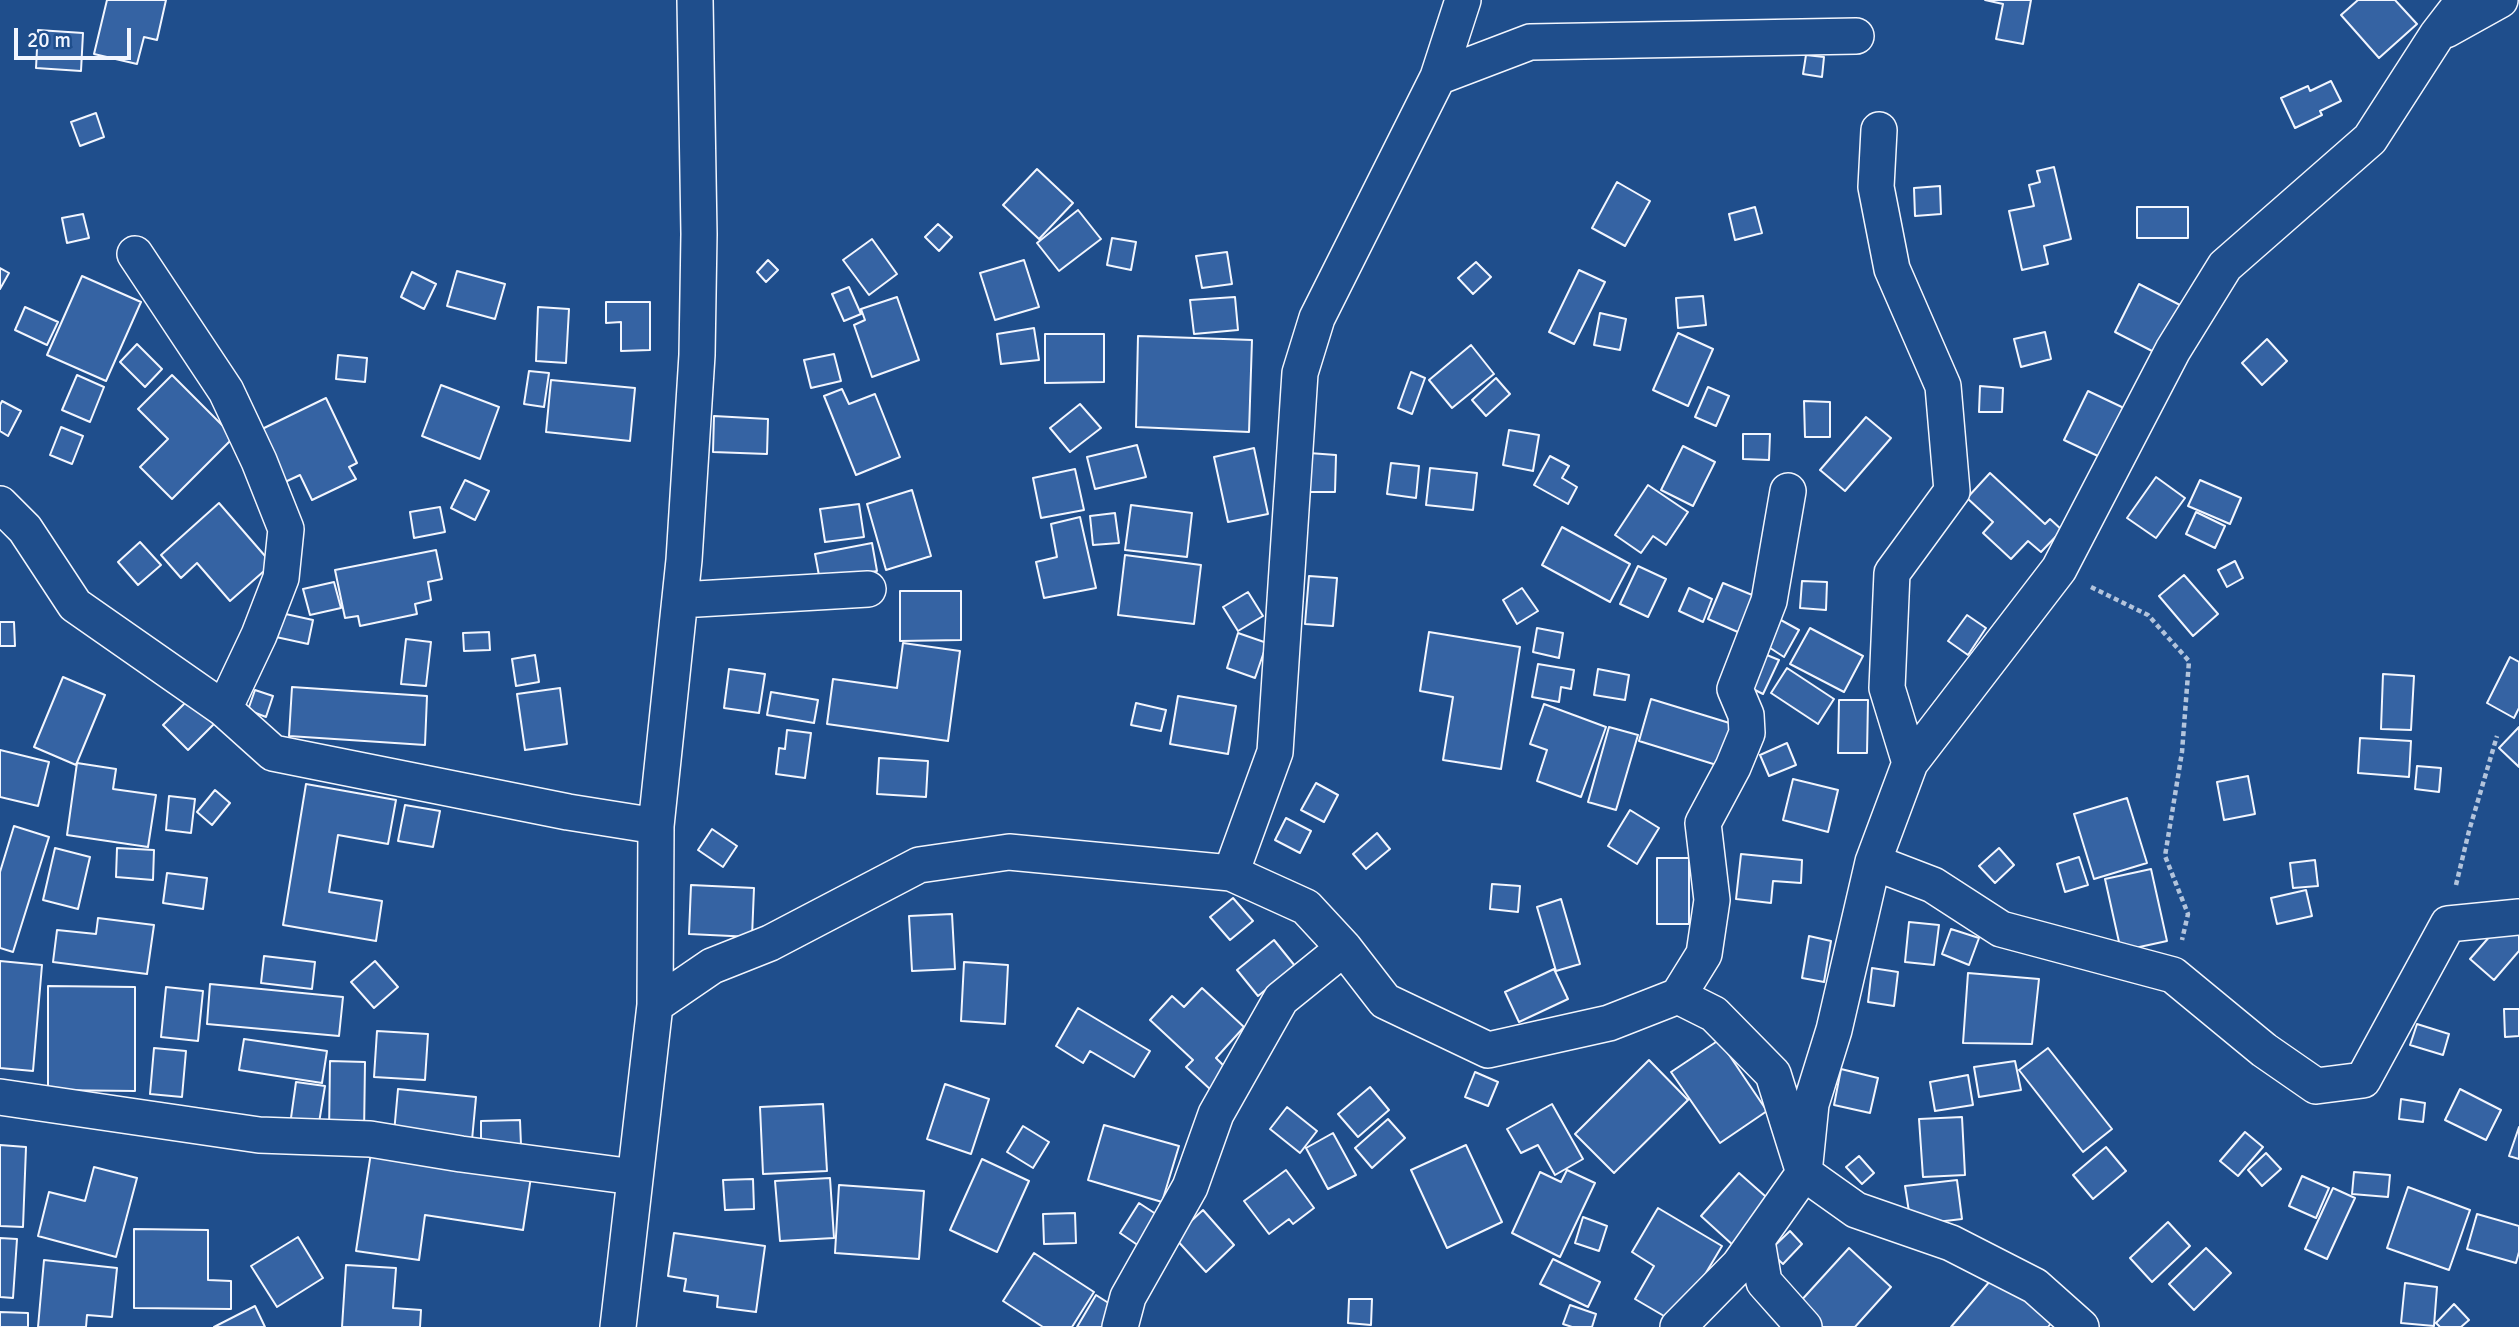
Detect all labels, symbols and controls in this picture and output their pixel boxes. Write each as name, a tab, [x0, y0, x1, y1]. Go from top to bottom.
scale bar	[18, 14, 135, 58]
text: 20 m	[27, 27, 71, 53]

